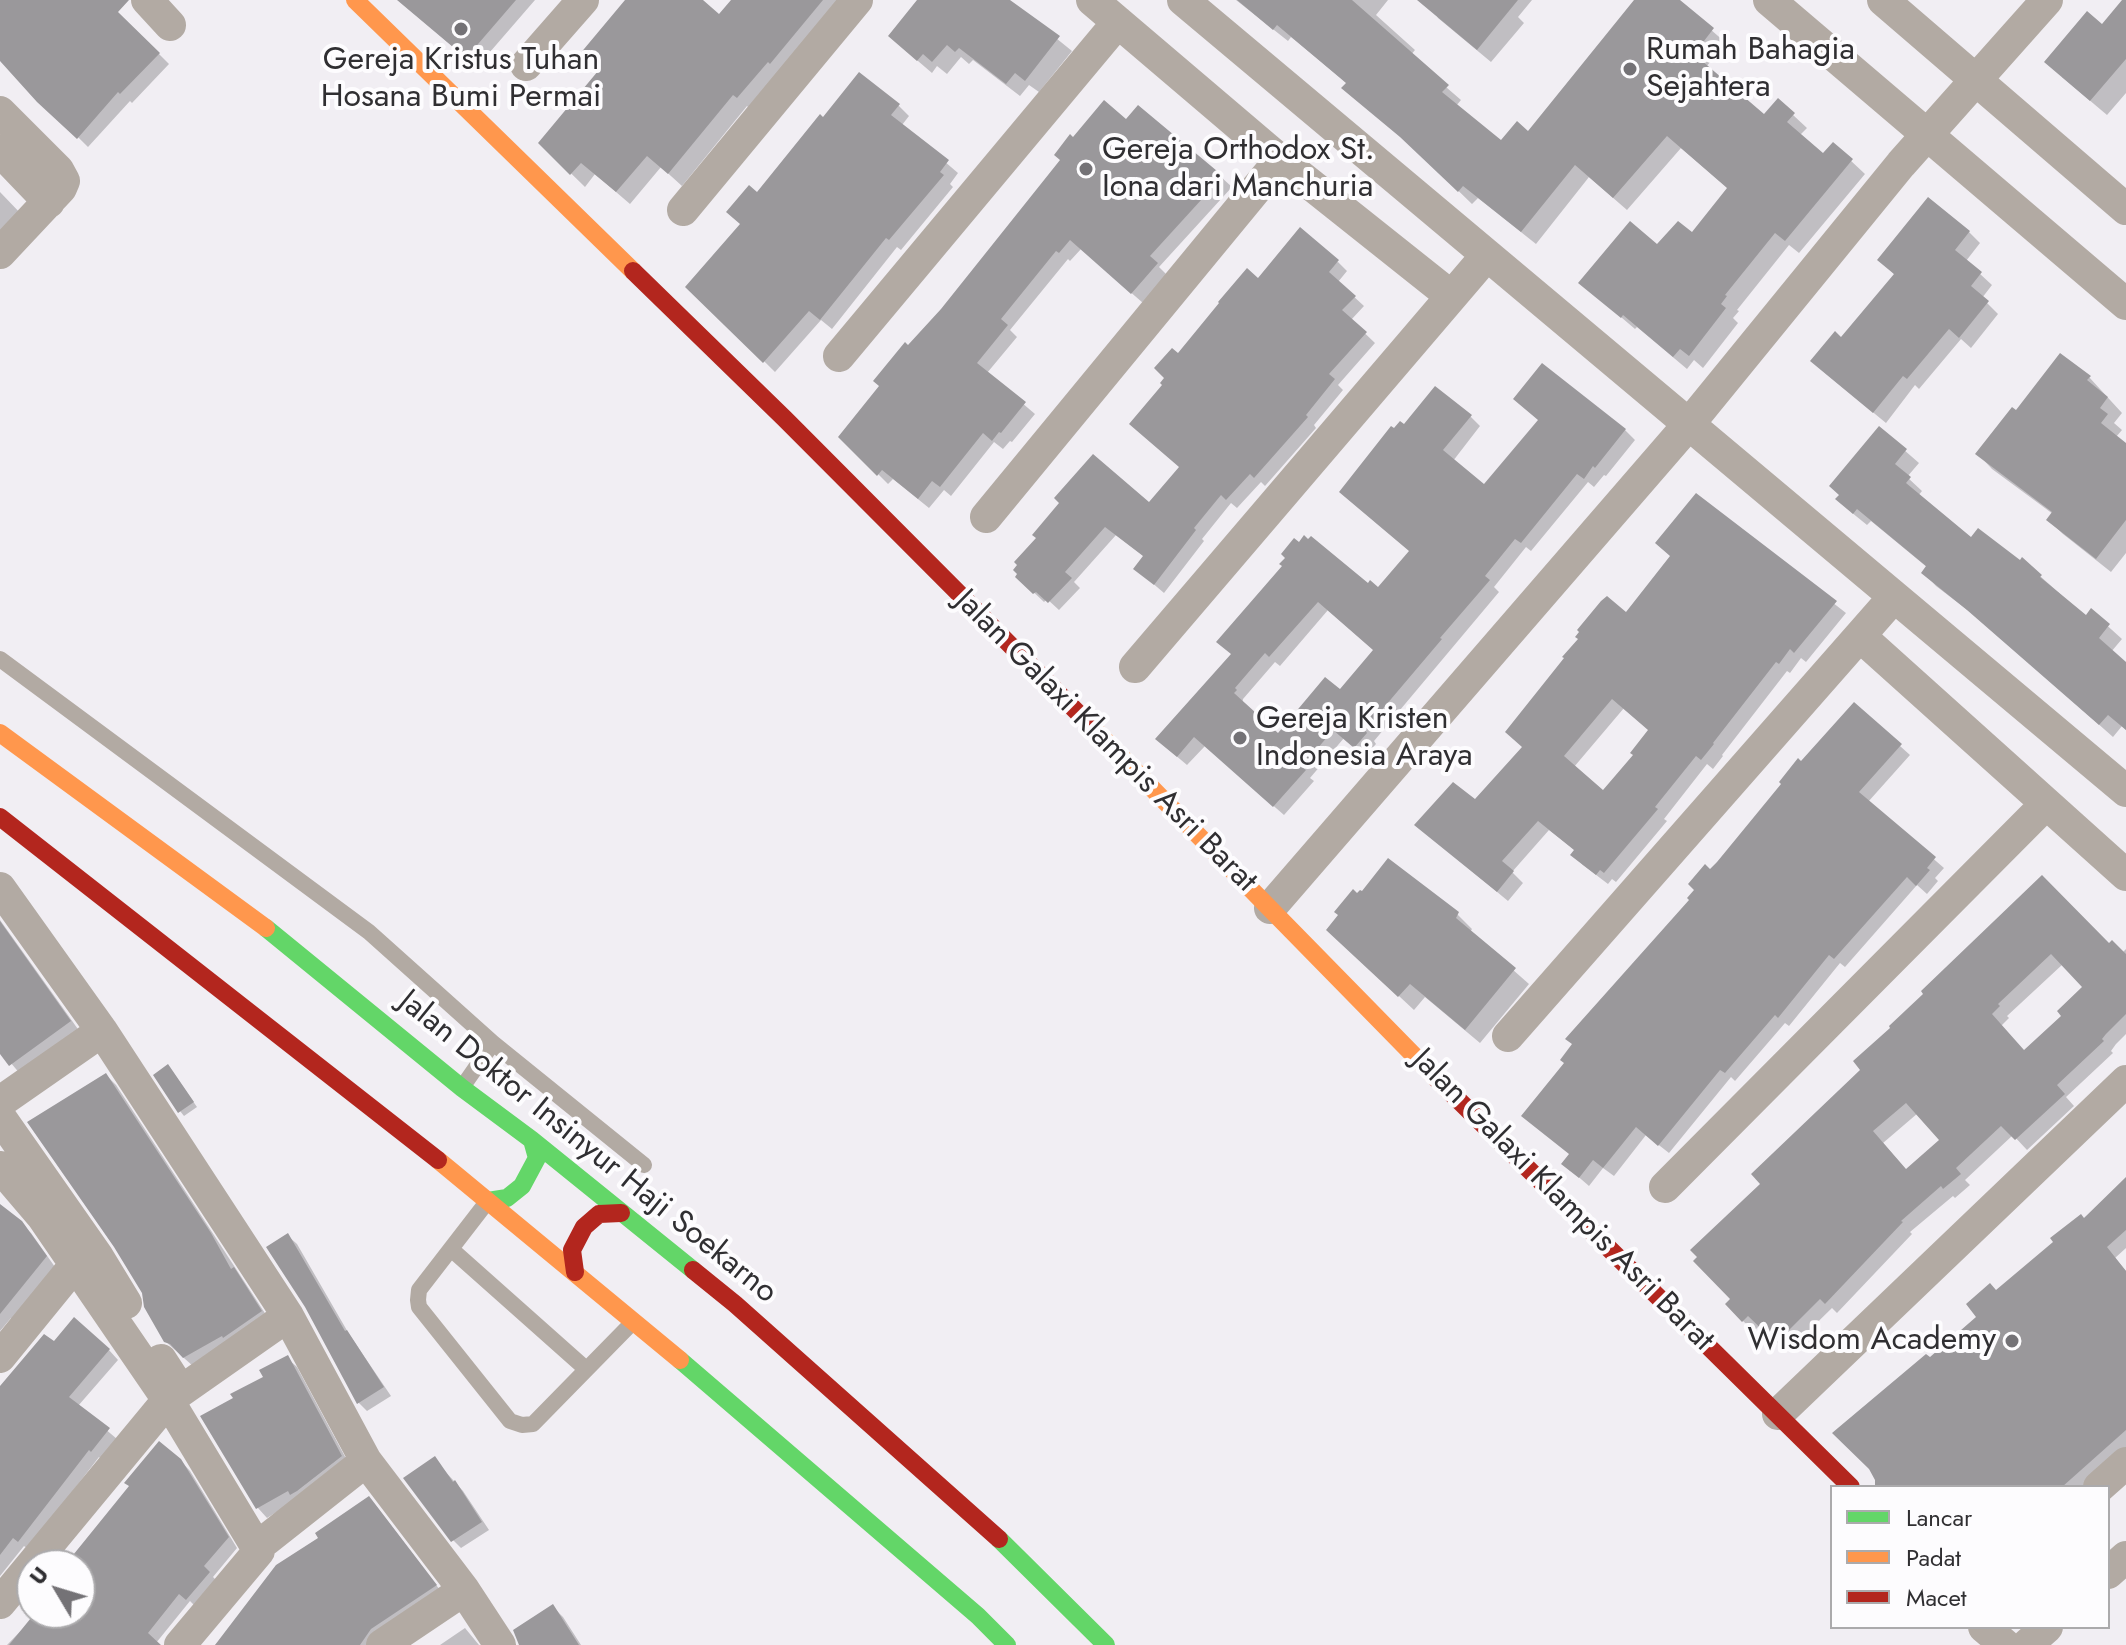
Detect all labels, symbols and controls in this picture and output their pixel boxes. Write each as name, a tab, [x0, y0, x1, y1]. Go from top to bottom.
marker: Gereja Kristus Tuhan Hosana Bumi Permai	[452, 20, 470, 38]
place label: Rumah Bahagia Sejahtera	[1646, 32, 1855, 107]
place label: Gereja Kristus Tuhan Hosana Bumi Permai	[321, 42, 601, 117]
marker: Rumah Bahagia Sejahtera	[1621, 60, 1639, 78]
place label: Gereja Orthodox St. Iona dari Manchuria	[1102, 132, 1375, 207]
marker: Gereja Orthodox St. Iona dari Manchuria	[1077, 160, 1095, 178]
street label: Jalan Galaxi Klampis Asri Barat	[946, 583, 1264, 901]
place label: Gereja Kristen Indonesia Araya	[1256, 701, 1473, 776]
marker: Gereja Kristen Indonesia Araya	[1231, 729, 1249, 747]
street label: Jalan Doktor Insinyur Haji Soekarno	[390, 983, 784, 1313]
street label: Jalan Galaxi Klampis Asri Barat	[1403, 1042, 1721, 1360]
place label: Wisdom Academy	[1747, 1322, 1996, 1360]
marker: Wisdom Academy	[2003, 1332, 2021, 1350]
legend	[1830, 1485, 2110, 1629]
text: Lancar	[1906, 1500, 1972, 1535]
text: Padat	[1906, 1540, 1961, 1575]
north arrow	[16, 1549, 96, 1629]
text: U	[21, 1560, 56, 1591]
text: Macet	[1906, 1580, 1967, 1615]

